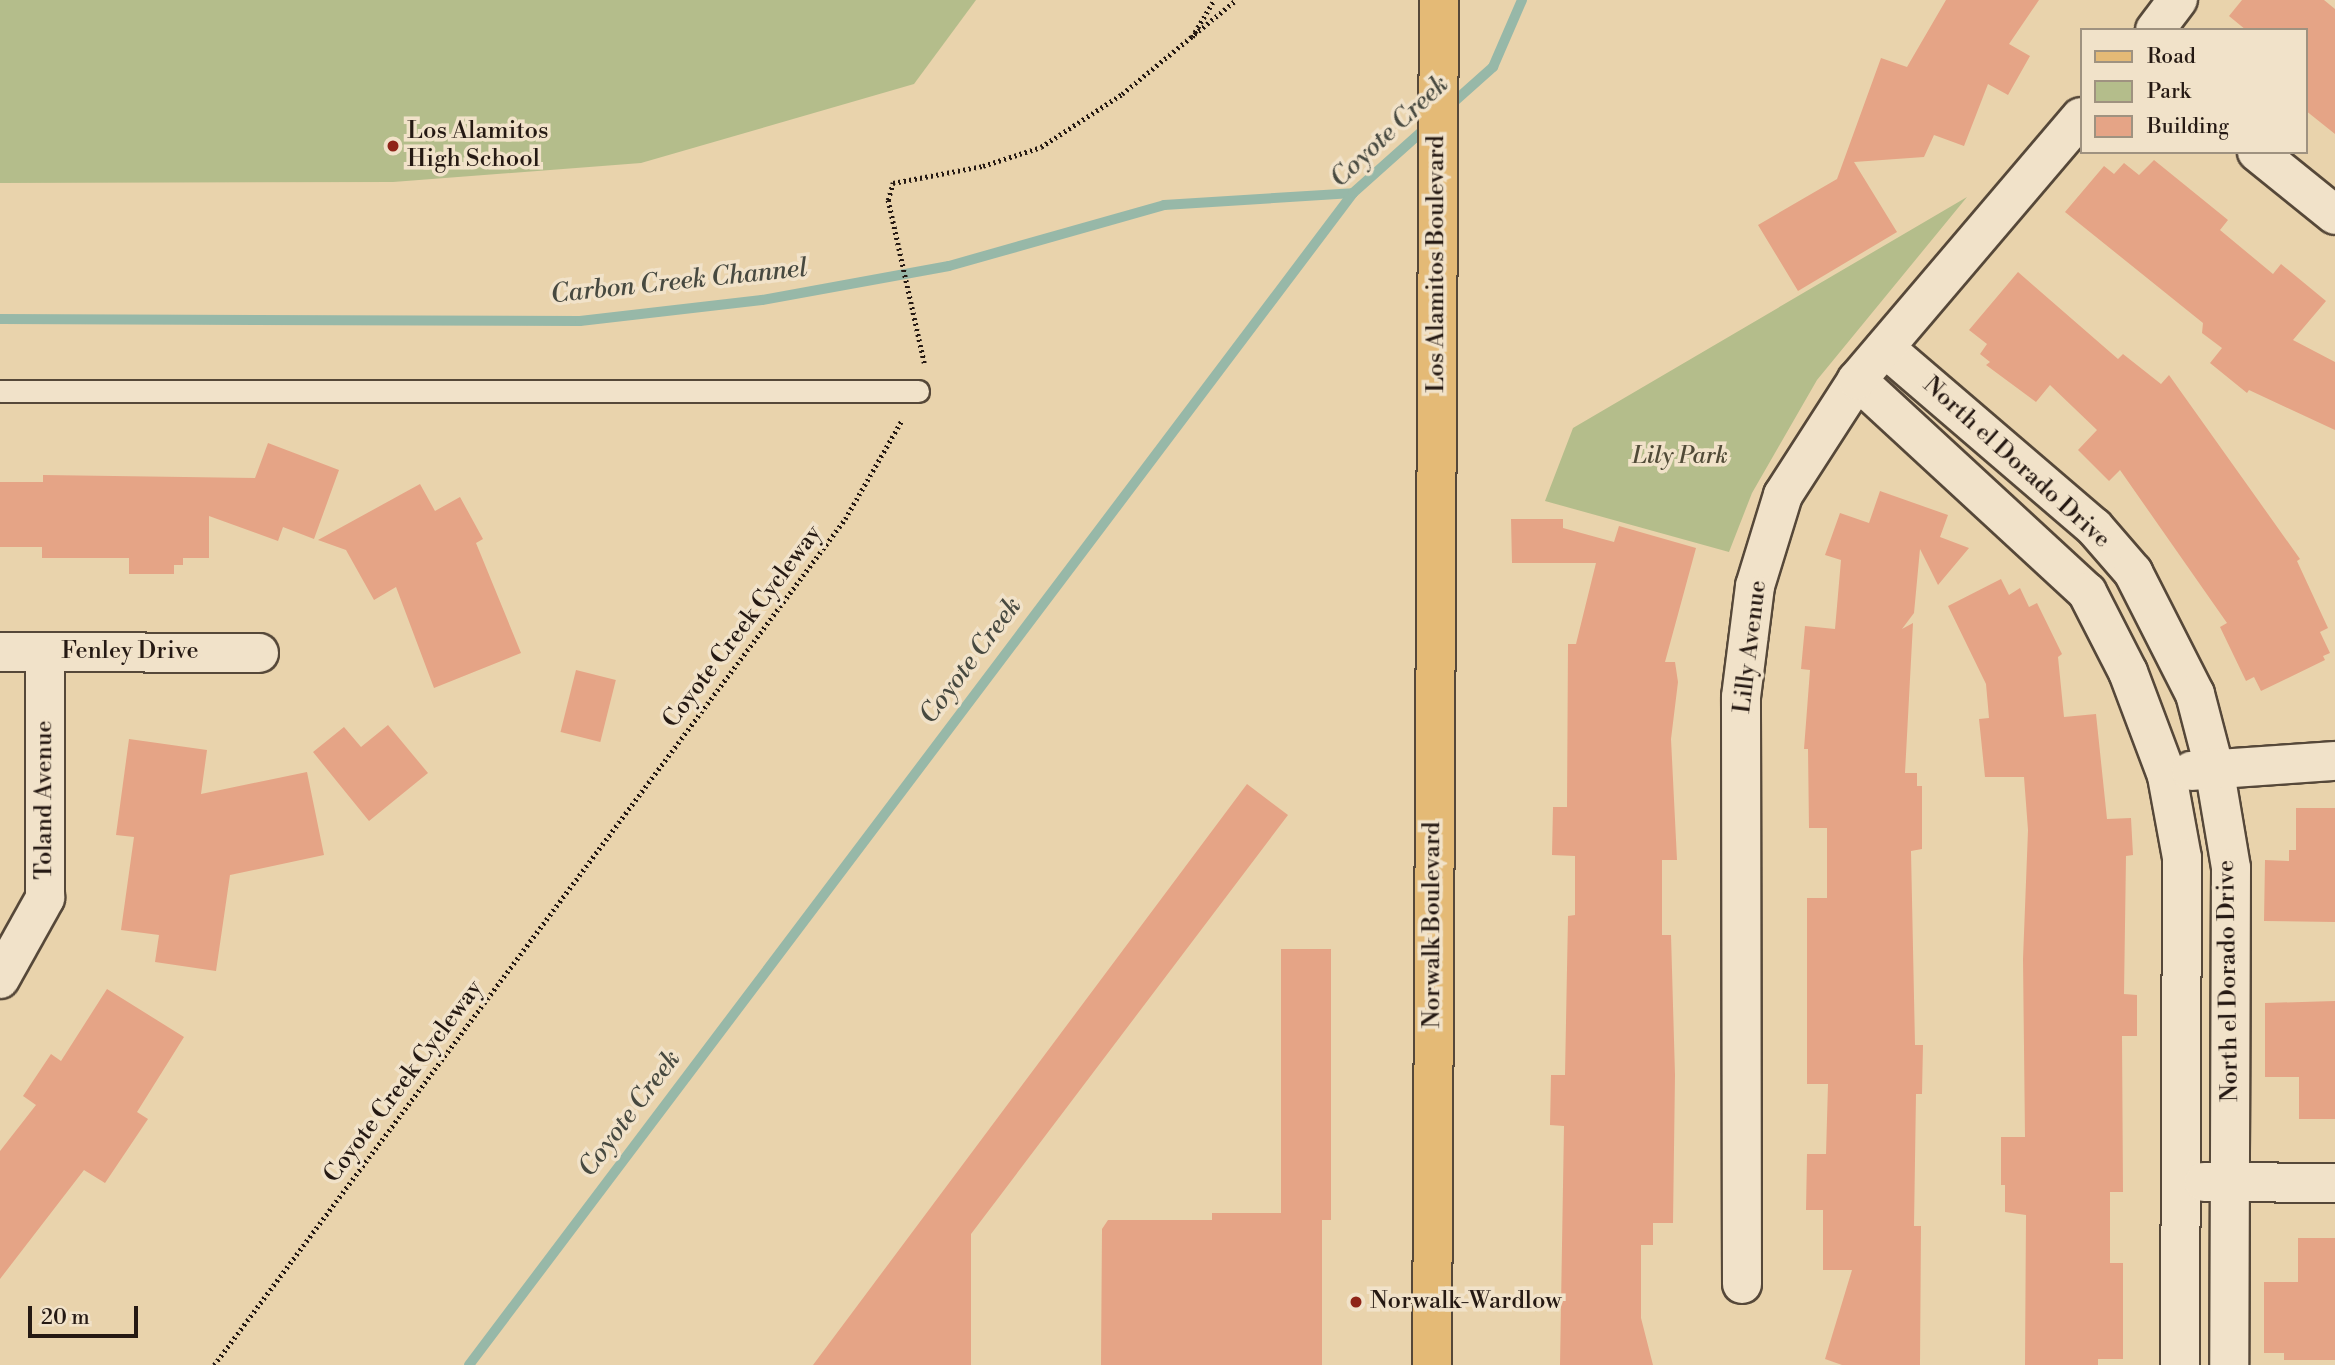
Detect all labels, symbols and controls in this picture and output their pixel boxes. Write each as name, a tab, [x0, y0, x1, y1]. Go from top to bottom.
legend	[2080, 28, 2307, 154]
text: Road	[2147, 44, 2196, 70]
water label: Coyote Creek	[1324, 69, 1456, 195]
text: Park	[2147, 79, 2191, 105]
text: Building	[2147, 114, 2229, 140]
place label: Los Alamitos High School	[407, 118, 548, 174]
street label: Los Alamitos Boulevard	[1423, 135, 1451, 393]
marker: Los Alamitos High School	[385, 138, 401, 154]
water label: Carbon Creek Channel	[549, 253, 809, 311]
street label: North el Dorado Drive	[1916, 371, 2116, 555]
park label: Lily Park	[1632, 443, 1728, 471]
street label: Coyote Creek Cycleway	[657, 520, 829, 734]
street label: Lilly Avenue	[1729, 579, 1773, 715]
water label: Coyote Creek	[913, 592, 1029, 730]
street label: Fenley Drive	[61, 638, 199, 666]
street label: Toland Avenue	[31, 720, 59, 880]
street label: Norwalk Boulevard	[1419, 822, 1447, 1028]
street label: North el Dorado Drive	[2212, 860, 2246, 1102]
street label: Coyote Creek Cycleway	[318, 975, 490, 1189]
water label: Coyote Creek	[572, 1045, 688, 1183]
place label: Norwalk-Wardlow	[1370, 1288, 1562, 1316]
scale bar	[32, 1292, 142, 1336]
marker: Norwalk-Wardlow	[1348, 1294, 1364, 1310]
text: 20 m	[41, 1305, 90, 1331]

